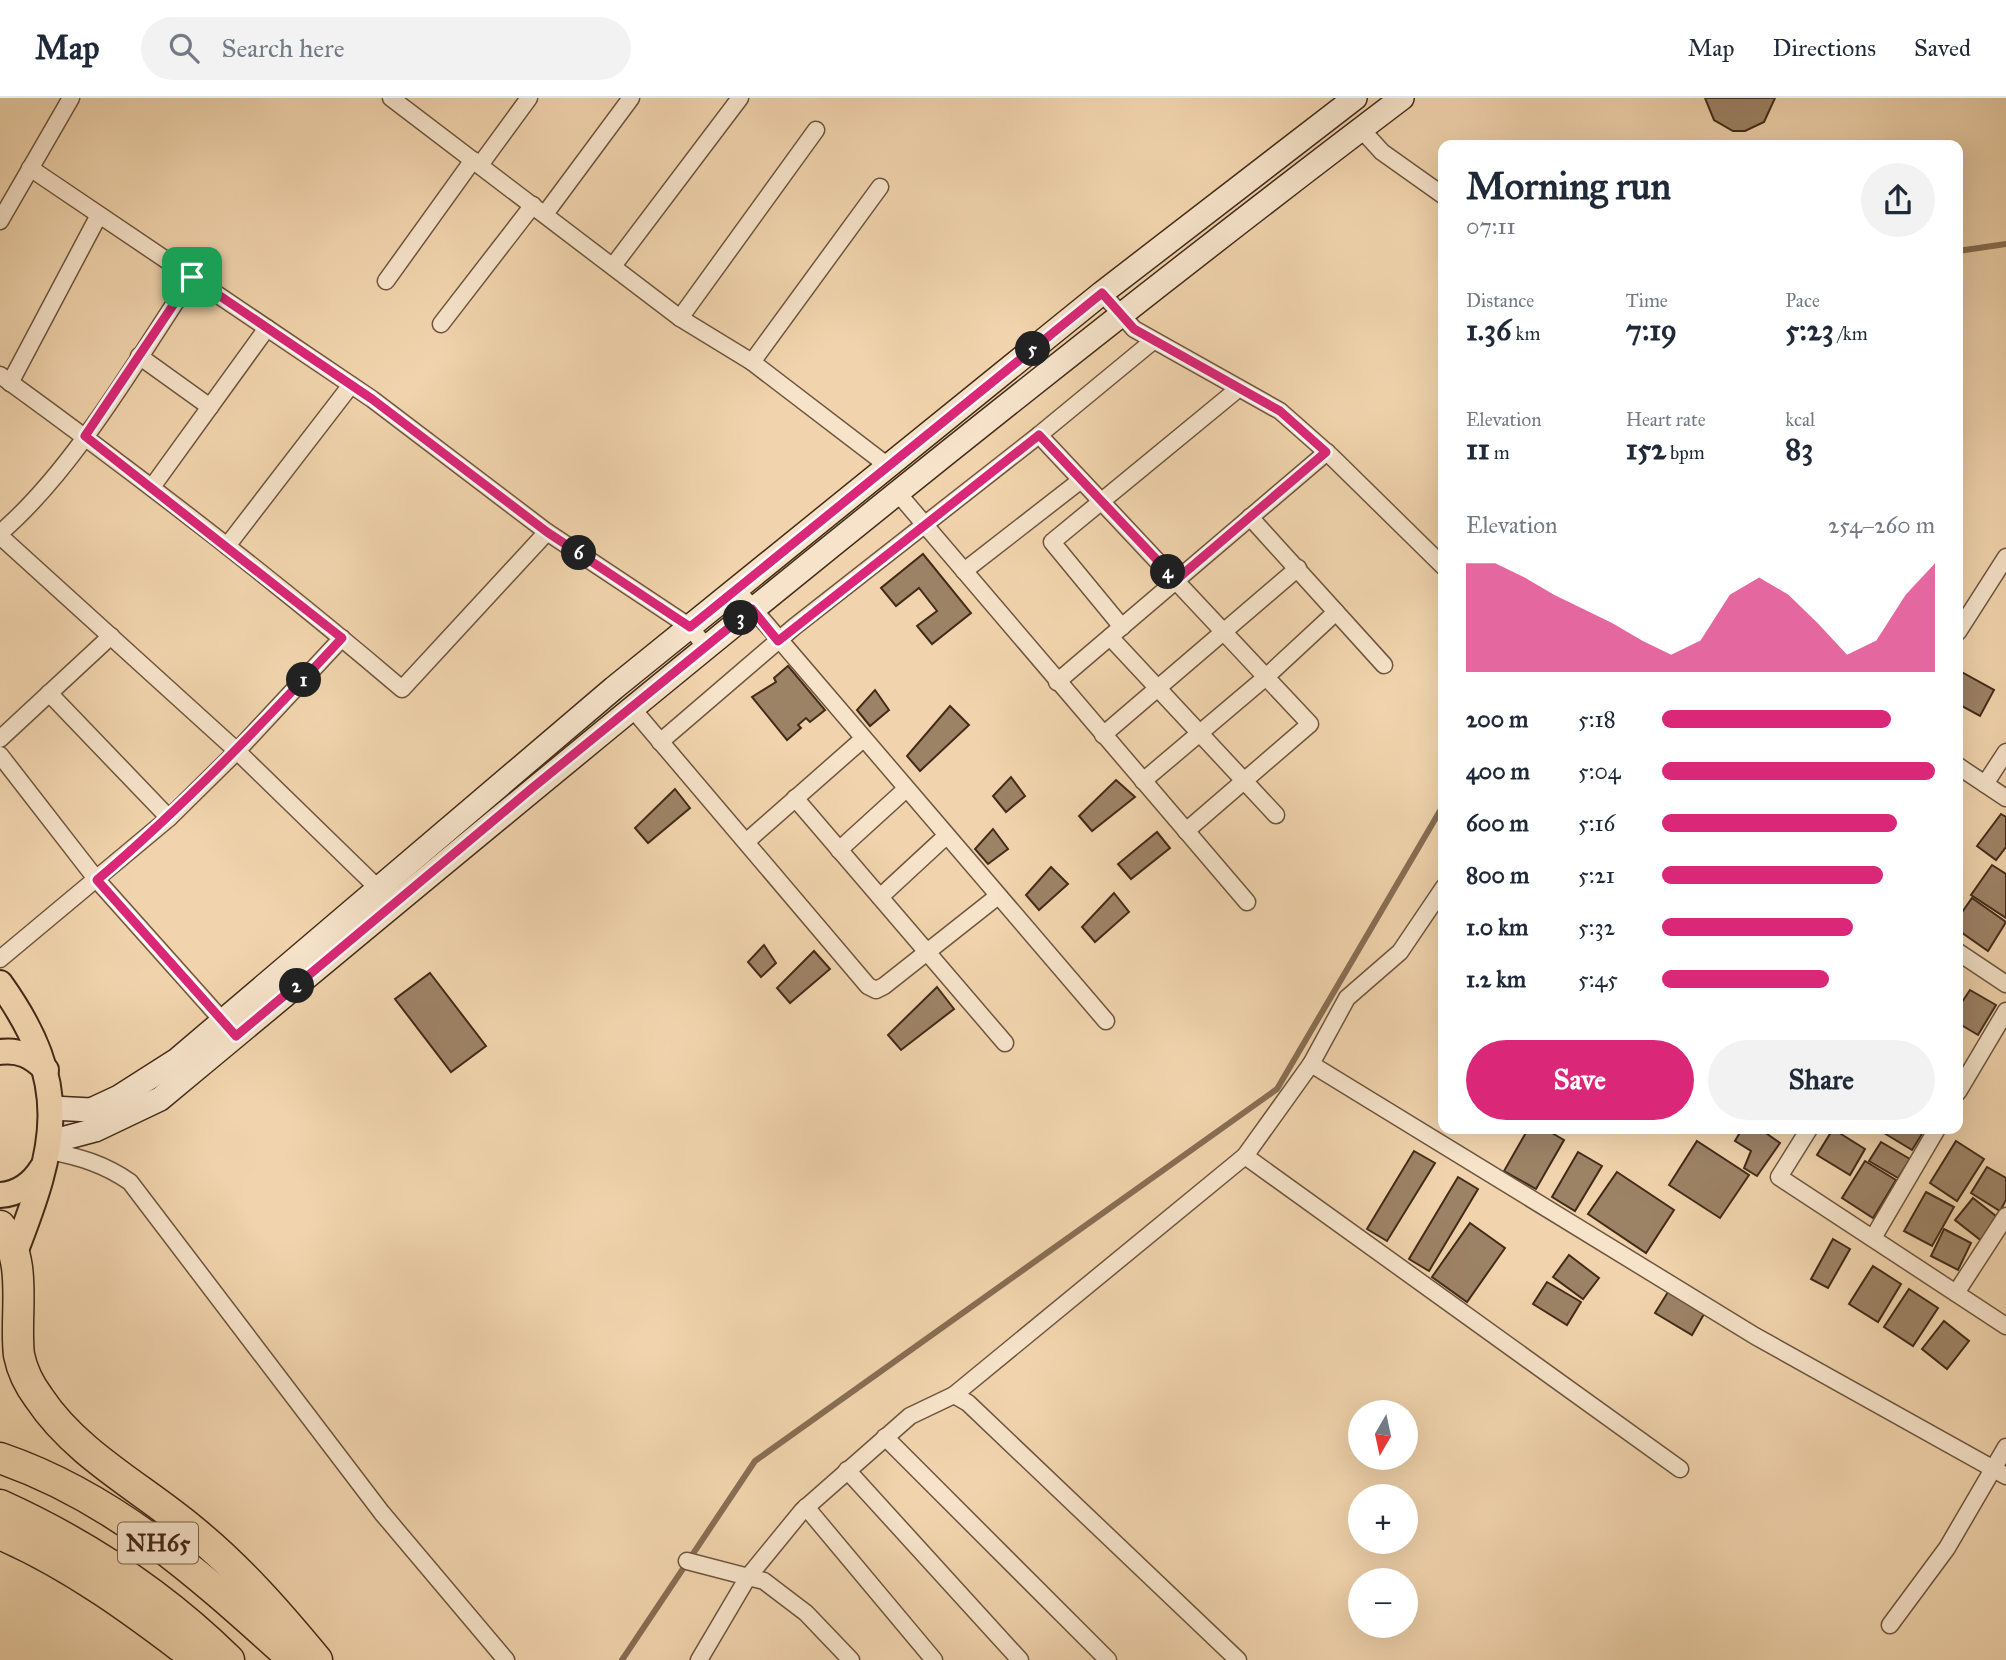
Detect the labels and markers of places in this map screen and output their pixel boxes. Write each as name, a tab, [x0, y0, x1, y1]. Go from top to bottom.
pin	[162, 247, 222, 307]
pin: 5	[1016, 331, 1050, 366]
pin: 6	[562, 536, 596, 570]
pin: 4	[1150, 554, 1186, 589]
pin: 3	[724, 601, 758, 636]
pin: 1	[286, 662, 322, 698]
pin: 2	[280, 968, 314, 1004]

